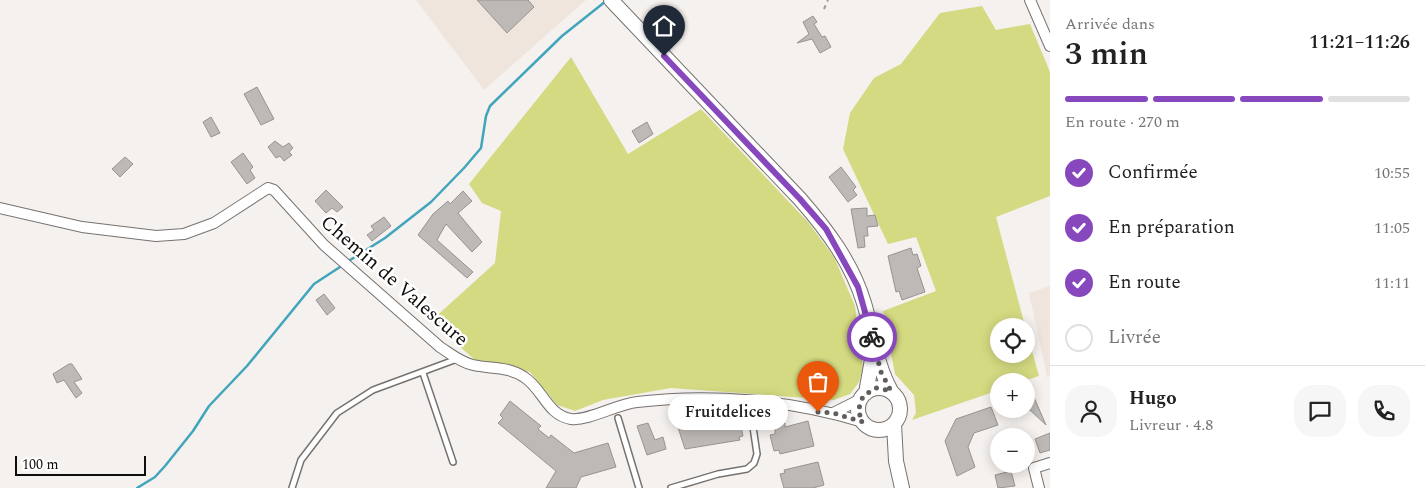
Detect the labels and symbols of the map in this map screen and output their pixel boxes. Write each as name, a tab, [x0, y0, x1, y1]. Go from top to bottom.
pin	[643, 5, 685, 56]
street label: Chemin de Valescure	[314, 208, 475, 354]
courier	[847, 312, 897, 362]
pin	[797, 361, 839, 412]
callout: Fruitdelices	[668, 394, 788, 430]
scale bar	[15, 453, 146, 476]

